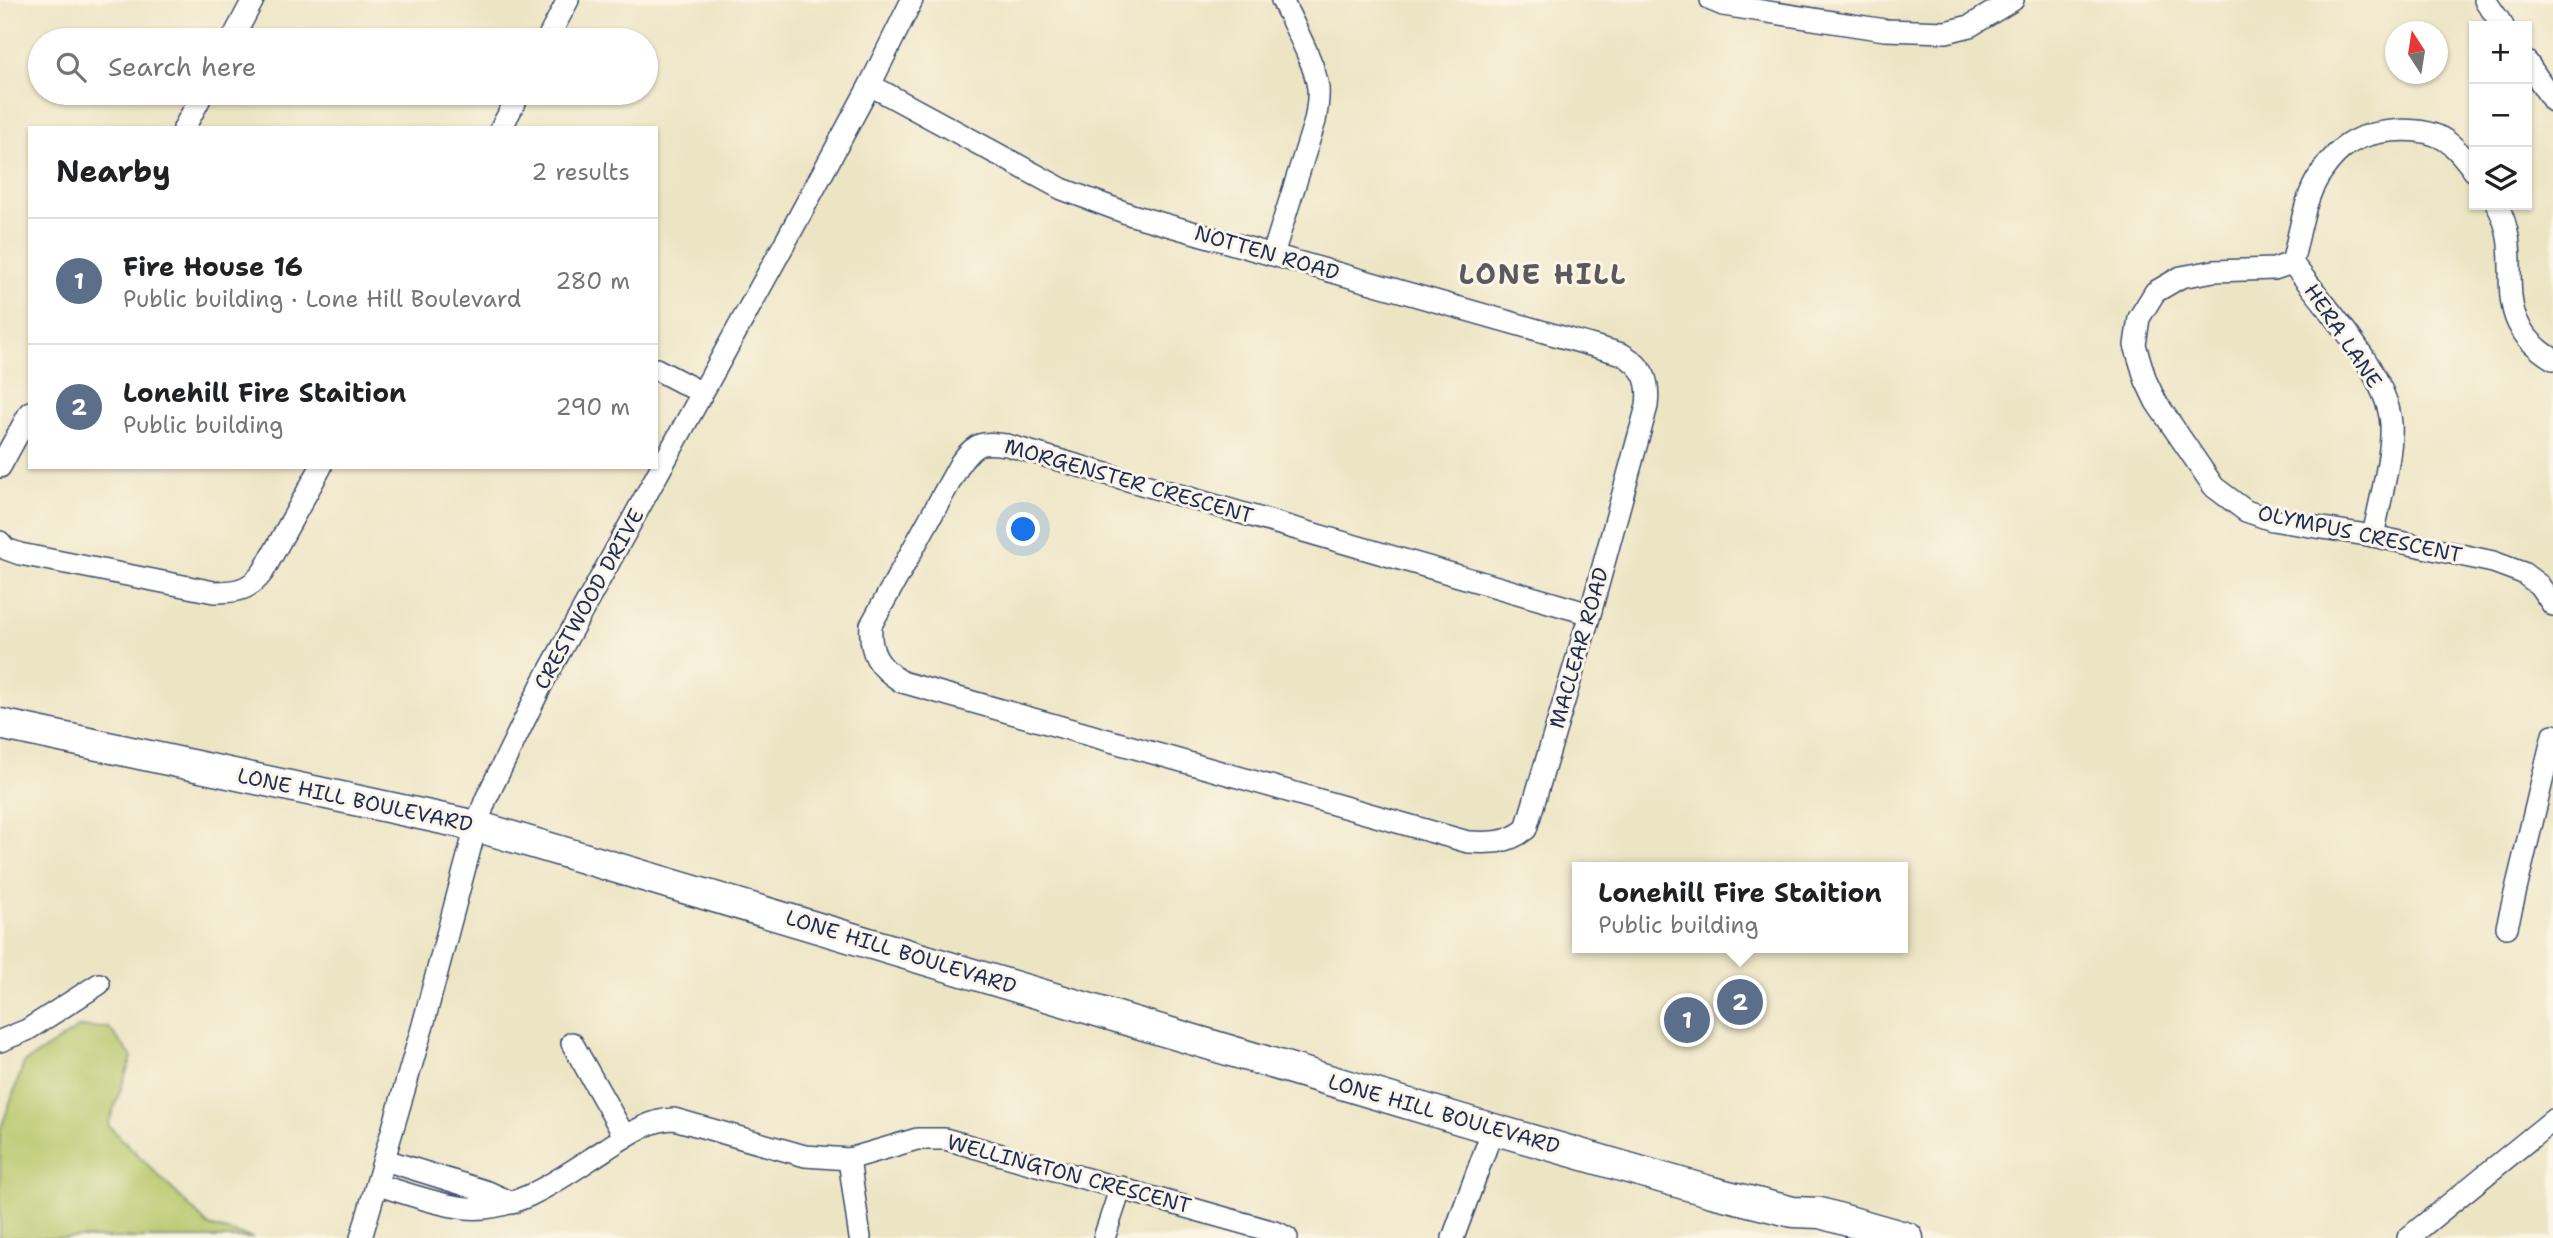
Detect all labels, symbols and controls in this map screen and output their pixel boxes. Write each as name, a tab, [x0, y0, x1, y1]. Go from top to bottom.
north arrow	[2385, 21, 2448, 84]
map controls	[2469, 21, 2532, 210]
button: +	[2469, 21, 2532, 84]
search box	[28, 28, 658, 105]
icon: search	[52, 48, 90, 86]
text: Search here	[108, 49, 257, 84]
button: −	[2469, 84, 2532, 147]
button: layers	[2469, 147, 2532, 210]
text: Nearby	[56, 151, 171, 192]
text: 2 results	[531, 157, 630, 187]
street label: NOTTEN ROAD	[1191, 219, 1343, 287]
text: Fire House 16	[123, 249, 303, 284]
district label: LONE HILL	[1459, 255, 1627, 293]
text: 1	[74, 266, 84, 296]
text: 280 m	[555, 266, 630, 296]
street label: HERA LANE	[2298, 278, 2388, 394]
text: Public building · Lone Hill Boulevard	[123, 284, 521, 314]
text: Lonehill Fire Staition	[123, 375, 406, 410]
text: 2	[71, 392, 87, 422]
text: 290 m	[556, 392, 630, 422]
text: Public building	[123, 410, 283, 440]
street label: MORGENSTER CRESCENT	[1001, 432, 1257, 530]
street label: OLYMPUS CRESCENT	[2255, 499, 2465, 569]
street label: CRESTWOOD DRIVE	[528, 504, 650, 694]
your location	[1006, 512, 1040, 546]
street label: MACLEAR ROAD	[1543, 564, 1615, 732]
street label: LONE HILL BOULEVARD	[235, 761, 475, 839]
popup	[1572, 862, 1908, 953]
text: Lonehill Fire Staition	[1598, 875, 1882, 910]
street label: LONE HILL BOULEVARD	[782, 904, 1020, 1000]
text: Public building	[1598, 910, 1759, 940]
pin: 2	[1717, 976, 1763, 1028]
pin: 1	[1664, 994, 1710, 1046]
street label: LONE HILL BOULEVARD	[1325, 1067, 1563, 1161]
street label: WELLINGTON CRESCENT	[944, 1128, 1194, 1220]

